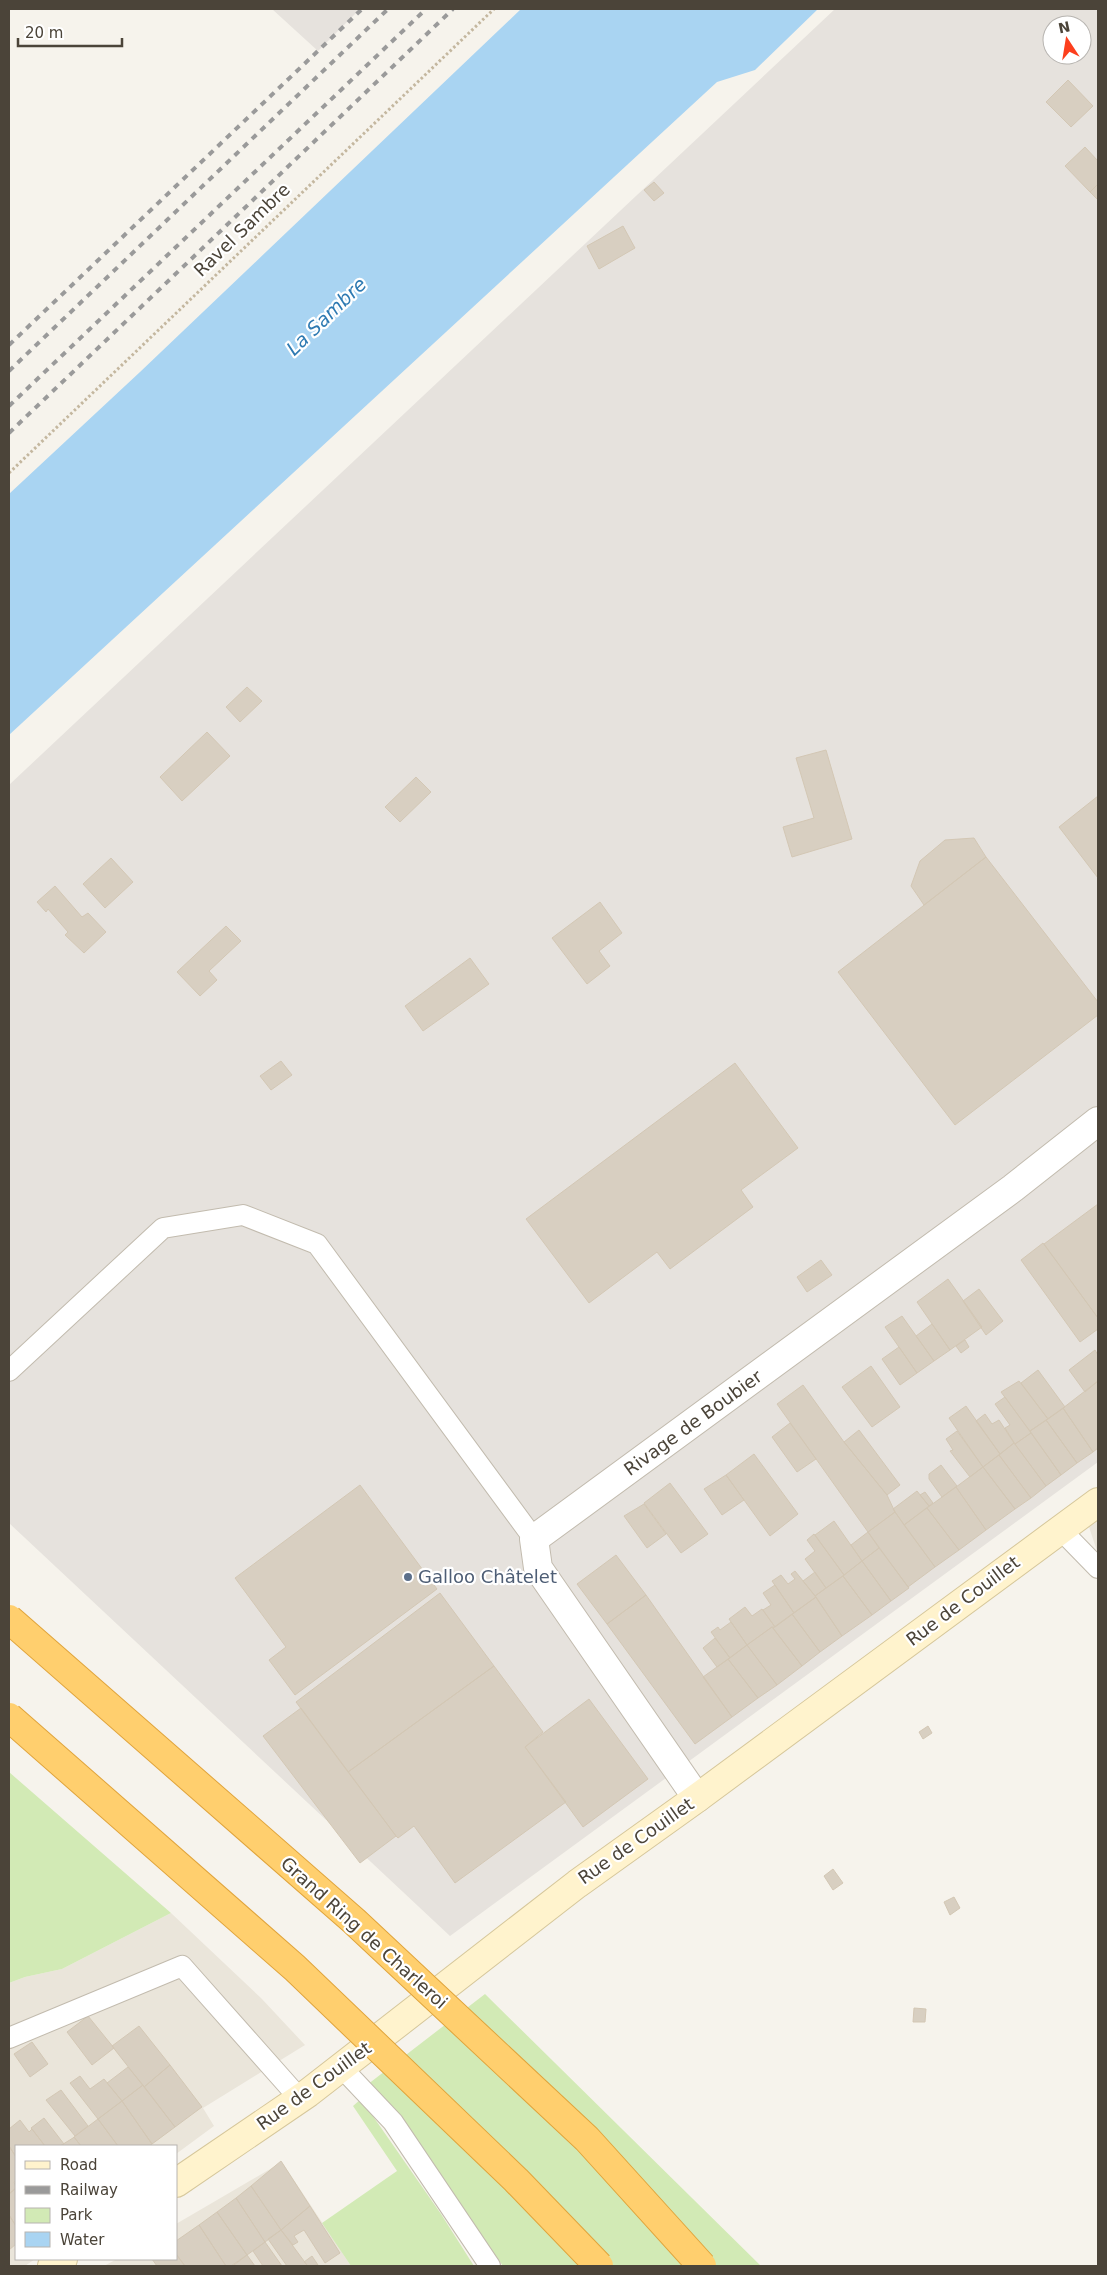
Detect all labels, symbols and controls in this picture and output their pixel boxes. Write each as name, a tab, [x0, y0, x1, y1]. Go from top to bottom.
scale bar	[18, 15, 121, 47]
north arrow	[1042, 15, 1092, 65]
text: N	[1057, 18, 1072, 36]
text: 20 m	[25, 24, 63, 42]
street label: Ravel Sambre	[189, 179, 294, 281]
water label: La Sambre	[282, 273, 370, 359]
street label: Rivage de Boubier	[620, 1365, 766, 1480]
street label: Rue de Couillet	[902, 1551, 1023, 1650]
place label: Galloo Châtelet	[418, 1566, 557, 1587]
marker: Galloo Châtelet	[402, 1571, 414, 1583]
street label: Rue de Couillet	[574, 1793, 698, 1888]
street label: Grand Ring de Charleroi	[277, 1852, 452, 2013]
street label: Rue de Couillet	[252, 2037, 375, 2134]
legend	[15, 2145, 178, 2260]
text: Road	[60, 2156, 98, 2174]
text: Railway	[60, 2181, 118, 2199]
text: Park	[60, 2206, 93, 2224]
text: Water	[60, 2231, 105, 2249]

